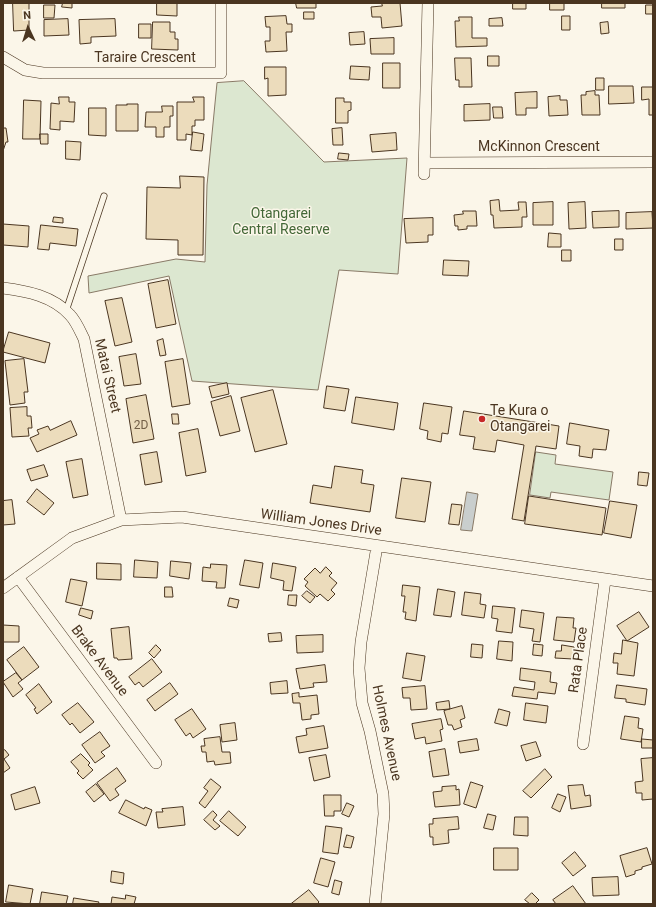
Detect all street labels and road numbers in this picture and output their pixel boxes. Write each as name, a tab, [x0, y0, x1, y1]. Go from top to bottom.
street label: Taraire Crescent	[94, 50, 196, 66]
street label: McKinnon Crescent	[478, 139, 600, 155]
street label: Matai Street	[90, 337, 124, 415]
street label: William Jones Drive	[259, 506, 383, 540]
street label: Brake Avenue	[67, 622, 131, 700]
street label: Rata Place	[566, 626, 592, 694]
street label: Holmes Avenue	[368, 684, 404, 782]

